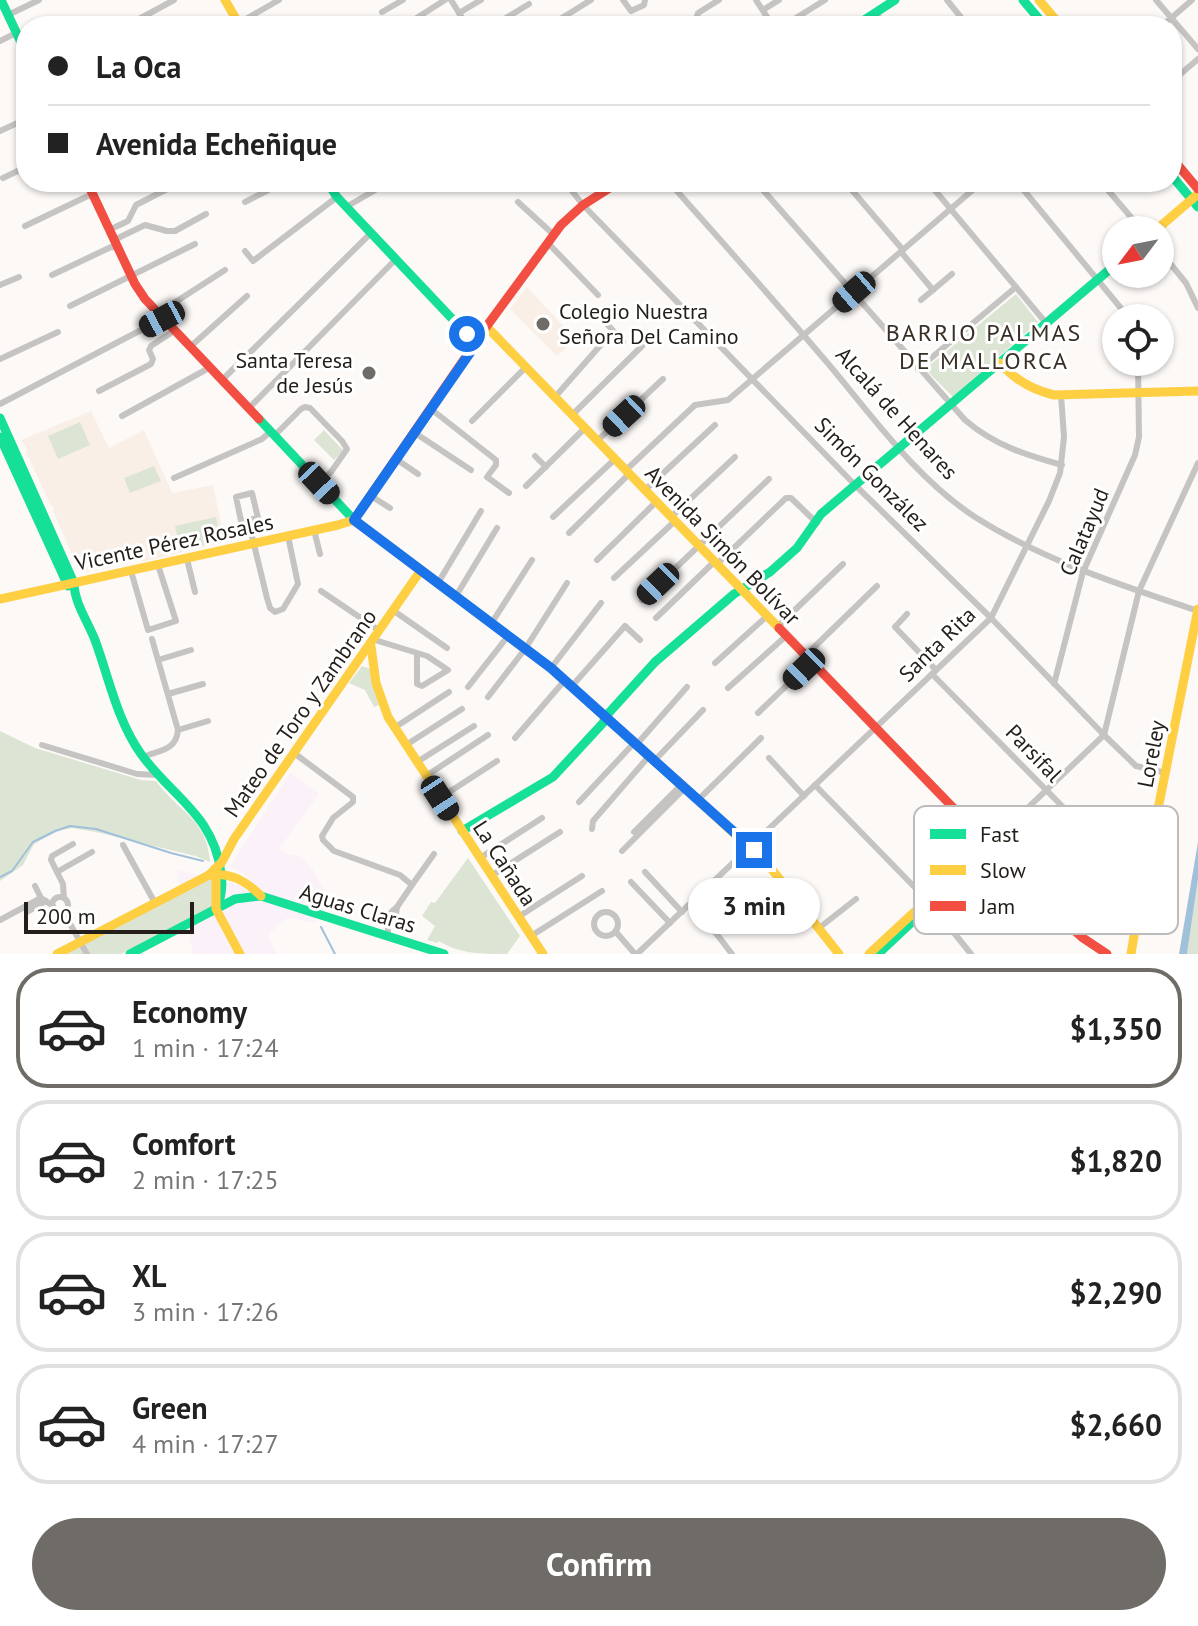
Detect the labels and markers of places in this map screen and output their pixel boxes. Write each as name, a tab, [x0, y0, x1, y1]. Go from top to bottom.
place label: Colegio Nuestra Señora Del Camino	[559, 297, 739, 350]
marker: Colegio Nuestra Señora Del Camino	[534, 315, 552, 333]
place label: Santa Teresa de Jesús	[235, 346, 353, 399]
marker: Santa Teresa de Jesús	[360, 364, 378, 382]

